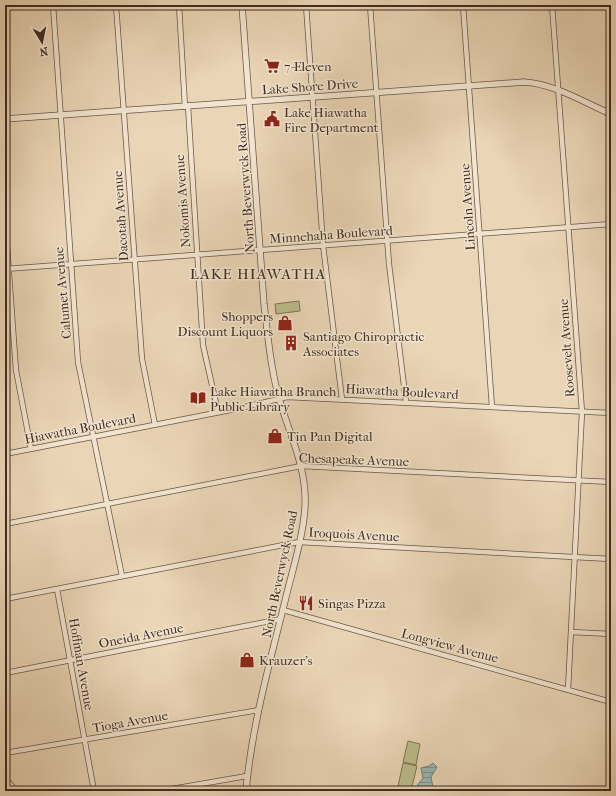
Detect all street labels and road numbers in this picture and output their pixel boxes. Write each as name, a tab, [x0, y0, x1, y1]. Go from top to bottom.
street label: Lake Shore Drive	[261, 76, 359, 97]
street label: North Beverwyck Road	[233, 122, 258, 253]
street label: Nokomis Avenue	[172, 153, 193, 248]
street label: Lincoln Avenue	[457, 162, 478, 251]
street label: Dacotah Avenue	[110, 170, 131, 262]
street label: Minnehaha Boulevard	[269, 223, 394, 246]
street label: Calumet Avenue	[51, 246, 74, 340]
street label: Roosevelt Avenue	[556, 297, 577, 398]
street label: Hiawatha Boulevard	[345, 381, 460, 402]
street label: Hiawatha Boulevard	[23, 410, 138, 447]
street label: Chesapeake Avenue	[299, 450, 410, 469]
street label: North Beverwyck Road	[259, 508, 301, 639]
street label: Iroquois Avenue	[308, 525, 400, 544]
street label: Hoffman Avenue	[66, 617, 97, 712]
street label: Oneida Avenue	[98, 620, 185, 651]
street label: Longview Avenue	[400, 625, 501, 666]
street label: Tioga Avenue	[91, 707, 170, 736]

